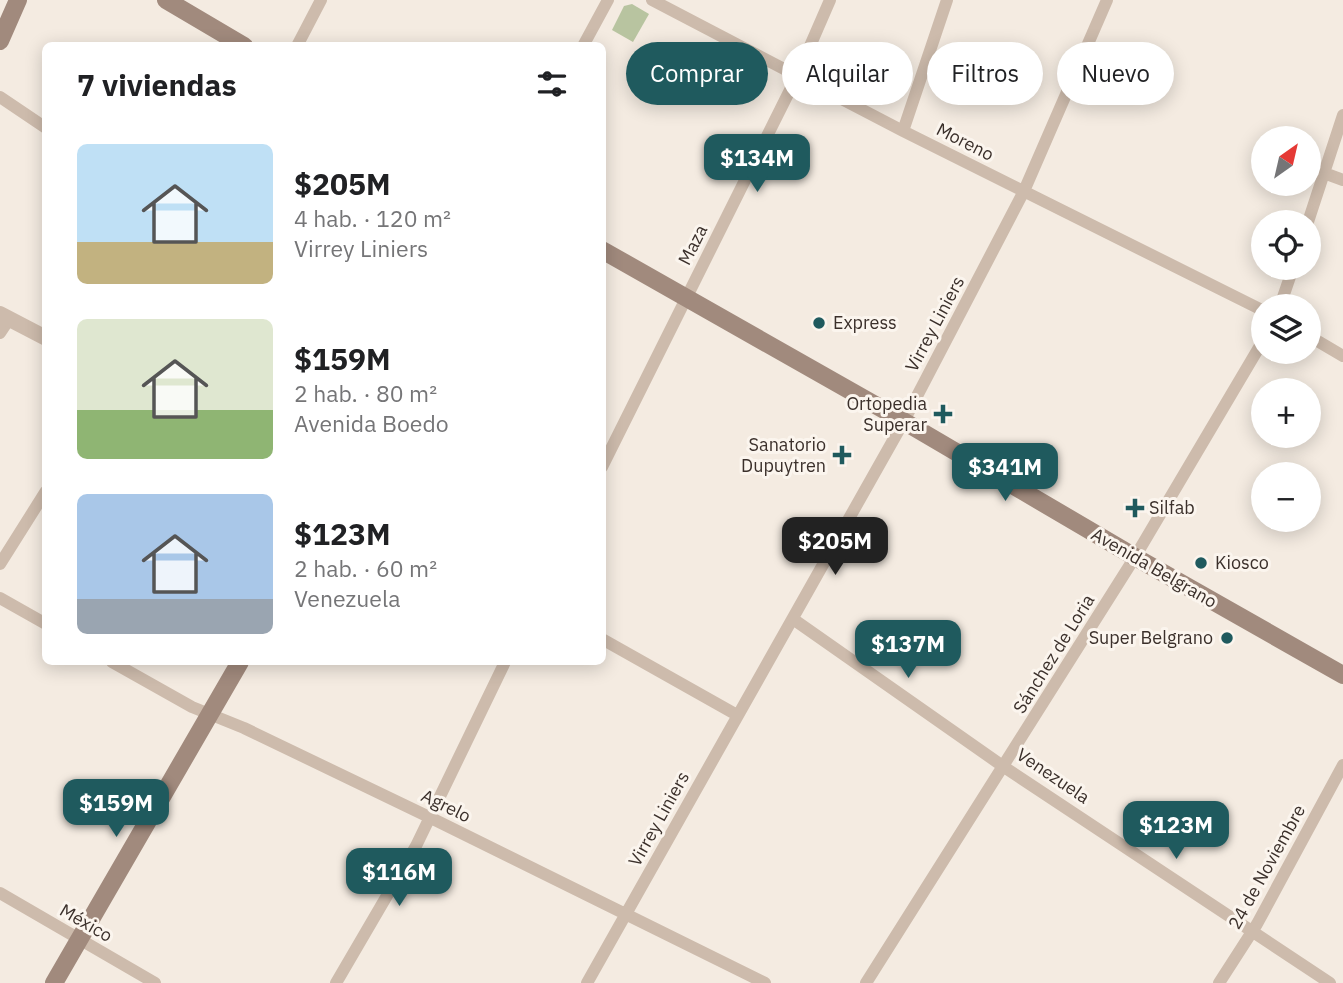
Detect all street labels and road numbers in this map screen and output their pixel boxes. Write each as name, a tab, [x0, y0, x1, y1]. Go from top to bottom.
street label: Moreno	[933, 117, 998, 166]
street label: Maza	[673, 220, 713, 269]
street label: Virrey Liniers	[900, 272, 969, 376]
street label: Avenida Belgrano	[1087, 522, 1221, 613]
street label: Sánchez de Loria	[1008, 590, 1100, 718]
street label: Venezuela	[1012, 743, 1095, 809]
street label: Virrey Liniers	[623, 767, 694, 870]
street label: Agrelo	[418, 784, 475, 827]
street label: 24 de Noviembre	[1223, 800, 1310, 933]
street label: México	[56, 898, 117, 947]

